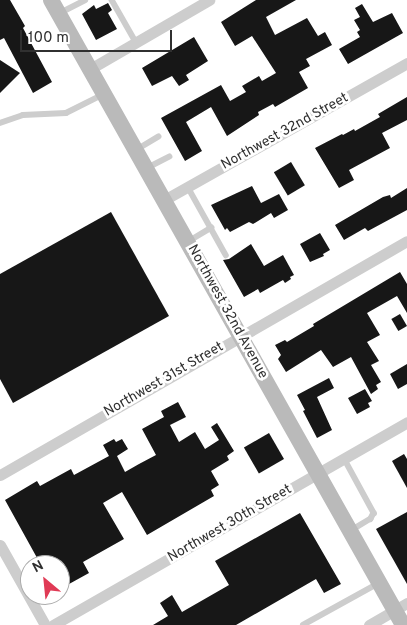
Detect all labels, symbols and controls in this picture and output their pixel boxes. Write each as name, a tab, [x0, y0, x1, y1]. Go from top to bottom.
scale bar	[22, 20, 175, 52]
text: 100 m	[28, 29, 69, 48]
street label: Northwest 32nd Street	[218, 90, 352, 174]
street label: Northwest 32nd Avenue	[183, 242, 271, 382]
street label: Northwest 31st Street	[101, 339, 227, 421]
street label: Northwest 30th Street	[165, 482, 295, 566]
north arrow	[20, 555, 70, 605]
text: N	[30, 557, 47, 577]

